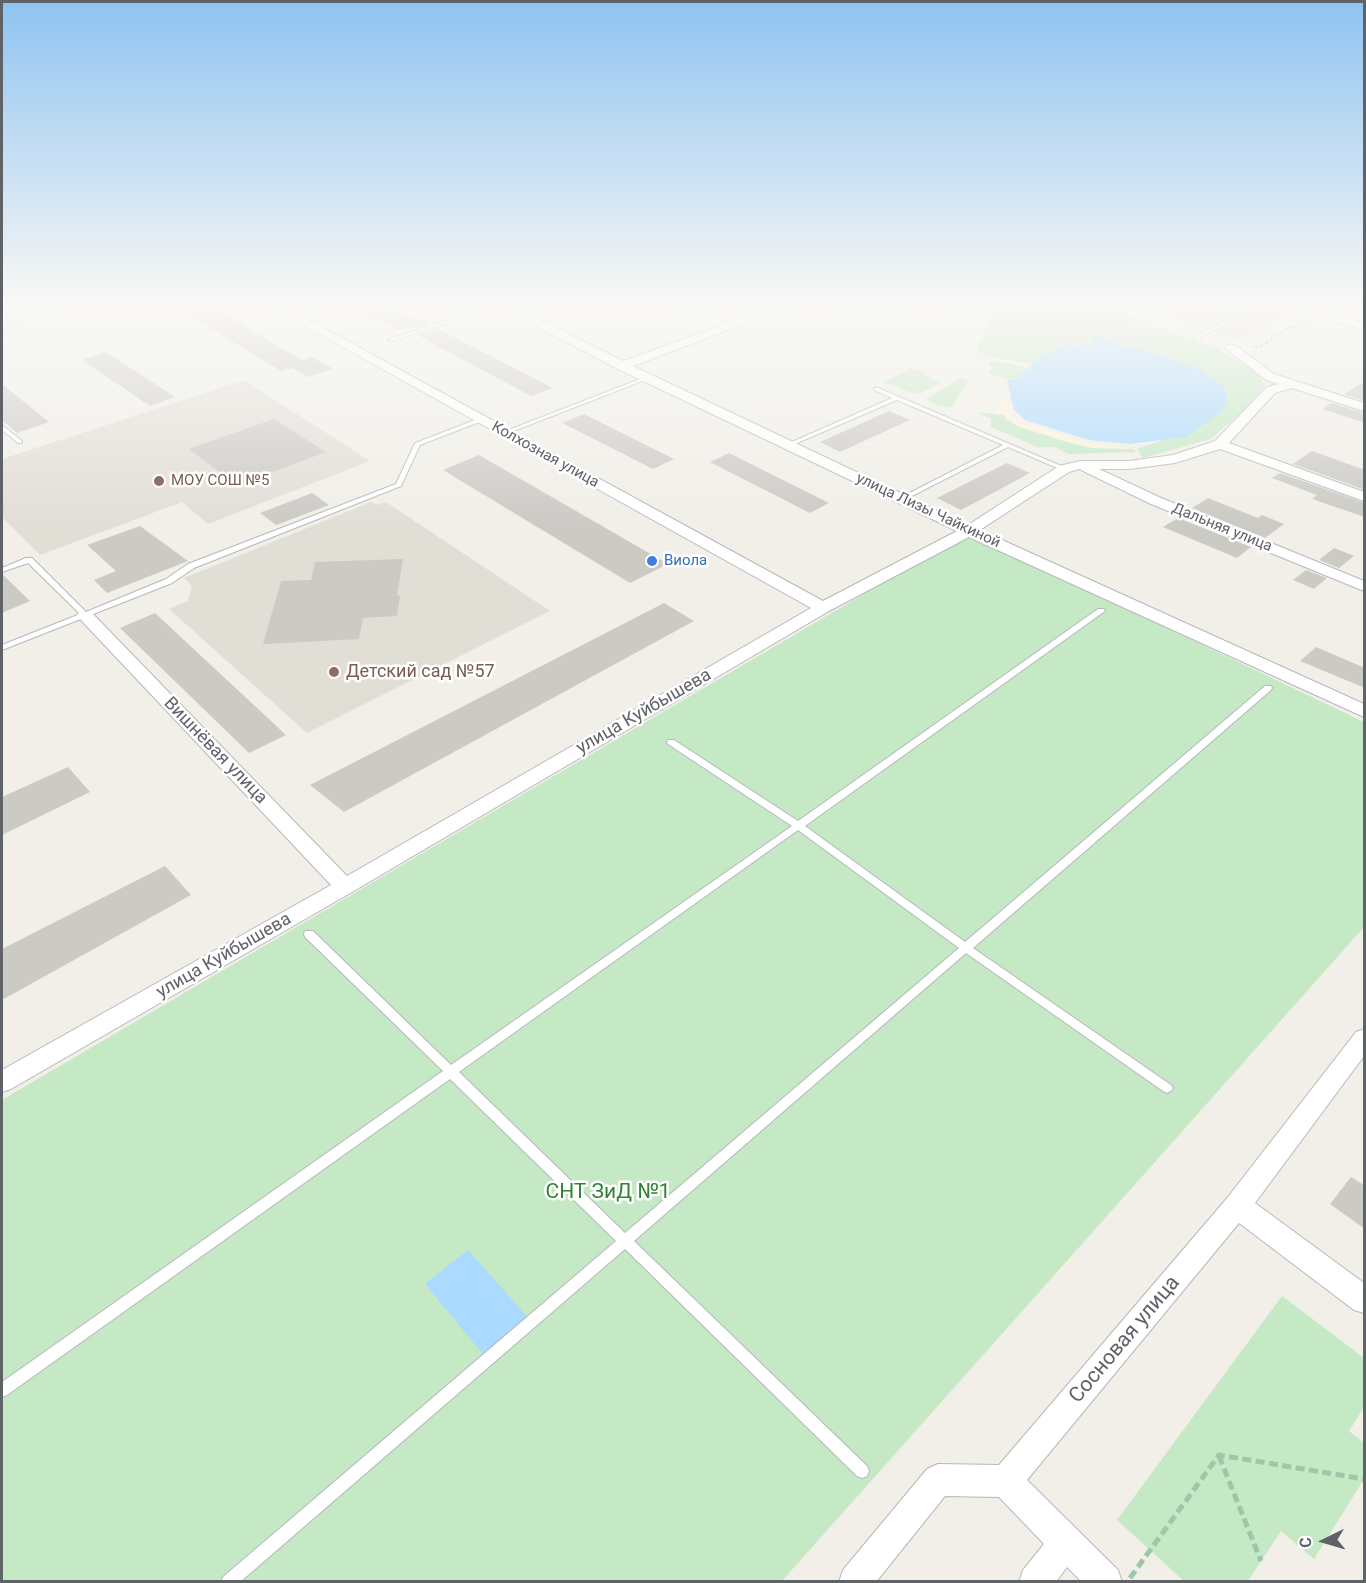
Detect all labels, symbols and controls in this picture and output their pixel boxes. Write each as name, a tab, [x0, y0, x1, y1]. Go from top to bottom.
street label: Колхозная улица	[488, 418, 602, 492]
street label: улица Лизы Чайкиной	[853, 470, 1003, 552]
place label: МОУ СОШ №5	[171, 472, 269, 490]
marker: МОУ СОШ №5	[152, 474, 166, 488]
street label: Дальняя улица	[1169, 500, 1275, 556]
place label: Виола	[664, 552, 707, 570]
marker: Виола	[645, 554, 659, 568]
place label: Детский сад №57	[346, 661, 495, 683]
marker: Детский сад №57	[327, 665, 341, 679]
street label: улица Куйбышева	[573, 665, 715, 759]
street label: Вишнёвая улица	[159, 693, 271, 809]
street label: улица Куйбышева	[153, 909, 295, 1003]
park label: СНТ ЗиД №1	[545, 1180, 671, 1206]
street label: Сосновая улица	[1064, 1271, 1186, 1409]
north arrow	[1294, 1511, 1354, 1571]
text: С	[1296, 1537, 1315, 1549]

